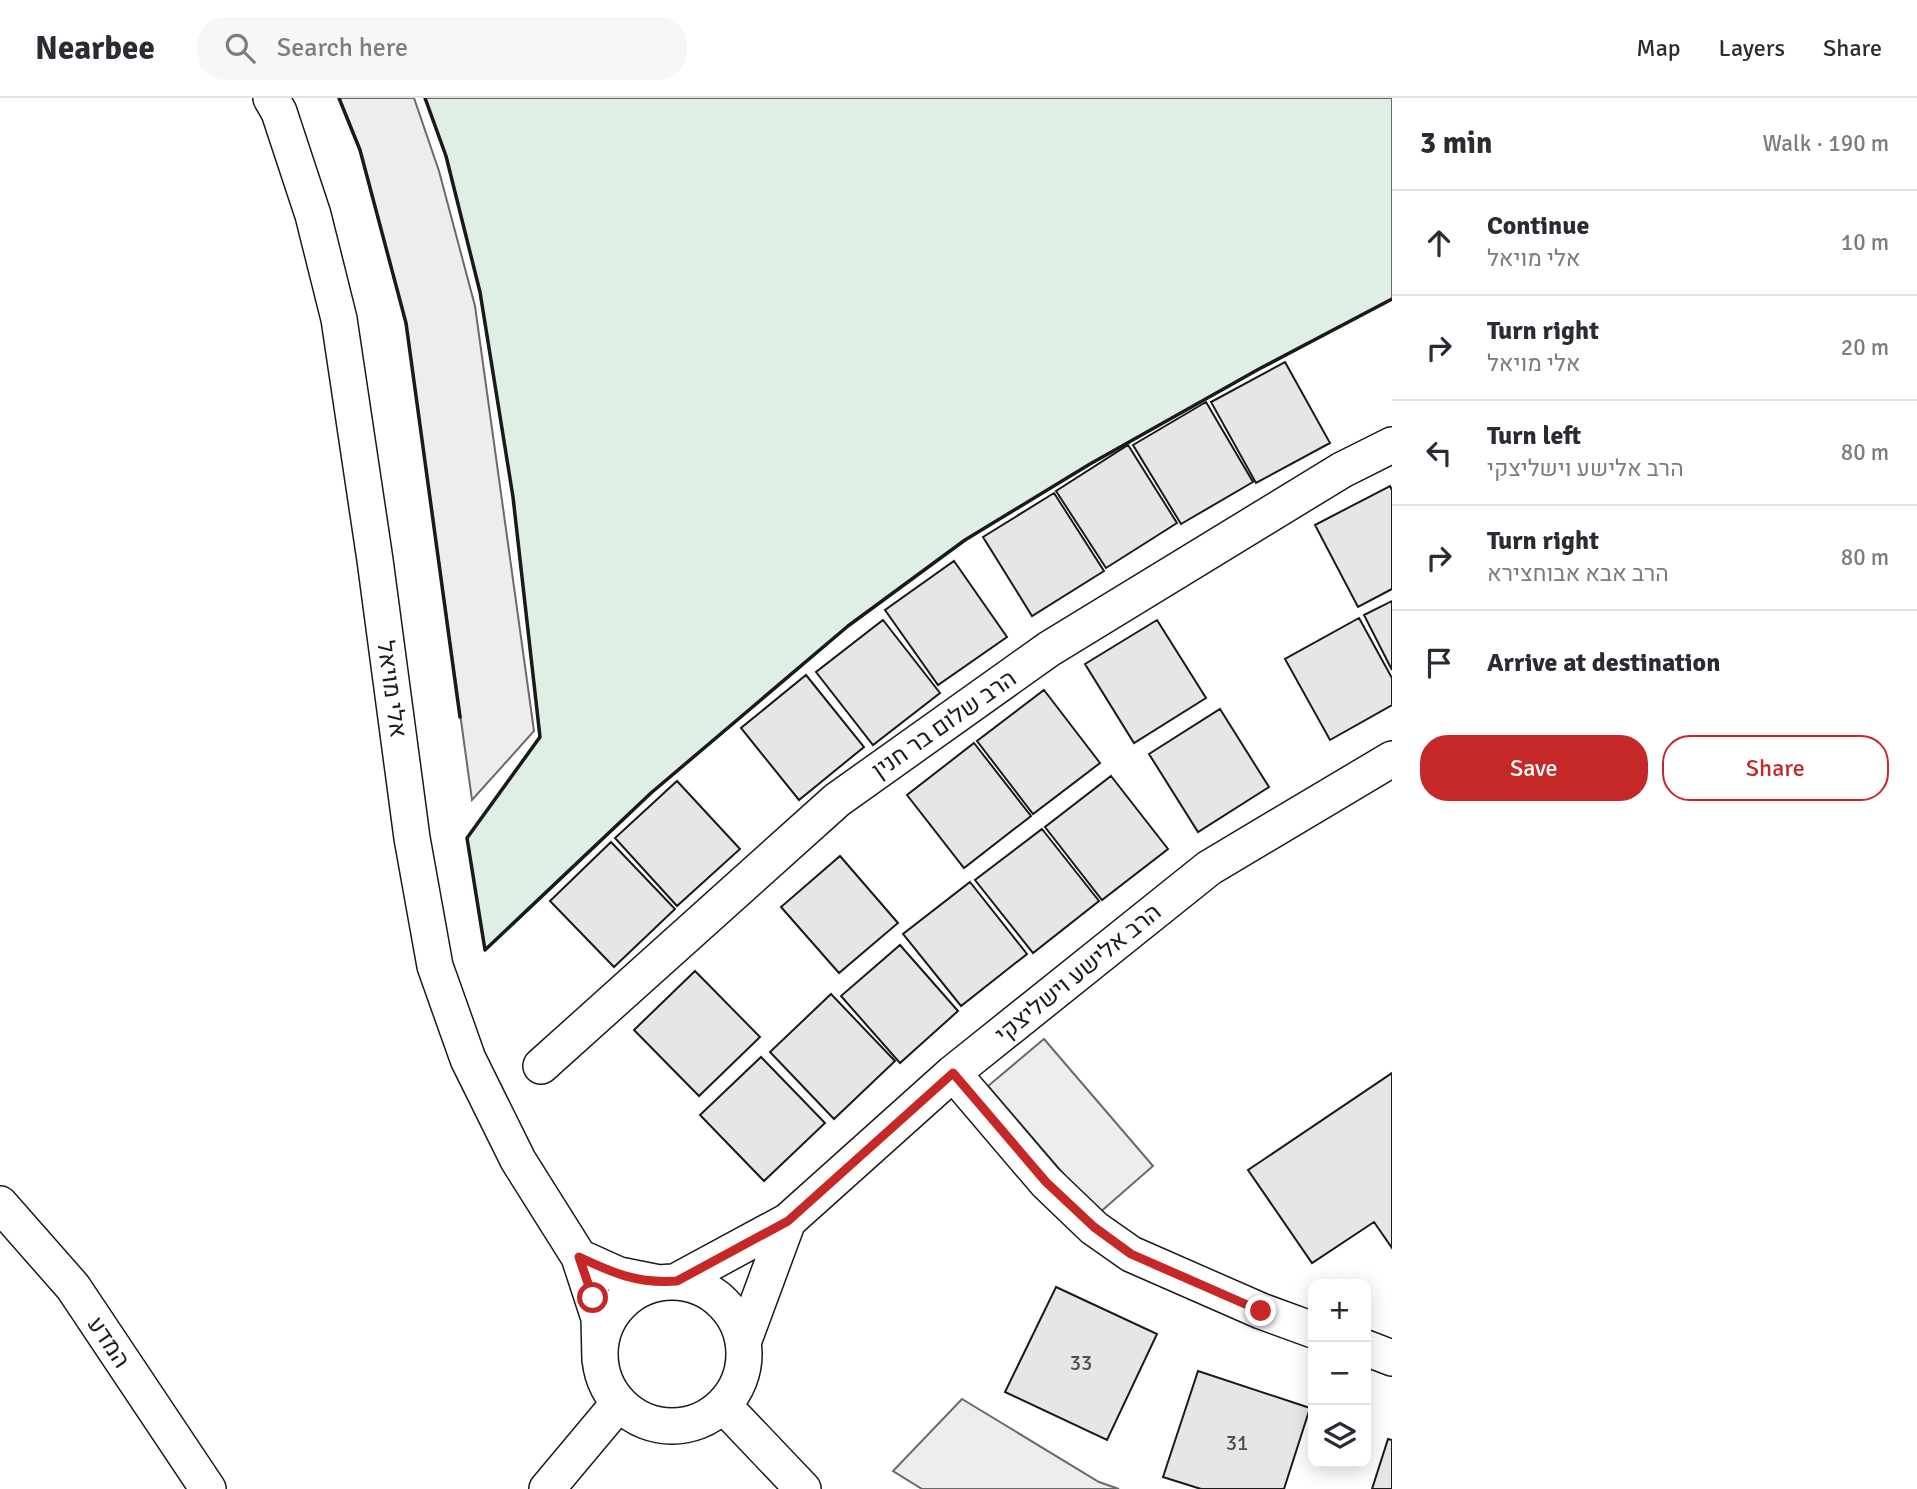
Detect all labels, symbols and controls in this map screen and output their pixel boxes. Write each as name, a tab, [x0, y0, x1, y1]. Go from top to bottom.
search box	[197, 17, 687, 80]
text: Nearbee	[35, 28, 155, 69]
icon: search	[221, 29, 259, 67]
text: Search here	[277, 32, 408, 64]
text: Map	[1636, 33, 1681, 63]
text: Layers	[1719, 33, 1785, 63]
text: Share	[1823, 33, 1882, 63]
text: 3 min	[1420, 125, 1492, 162]
text: Walk · 190 m	[1763, 129, 1889, 158]
text: Continue	[1487, 210, 1589, 242]
icon: ahead	[1420, 224, 1458, 262]
text: 10 m	[1841, 228, 1889, 257]
text: אלי מויאל	[1487, 244, 1580, 273]
text: Turn right	[1487, 315, 1599, 347]
icon: right	[1420, 329, 1458, 367]
text: 20 m	[1841, 333, 1889, 362]
text: אלי מויאל	[1487, 349, 1580, 378]
text: Turn left	[1487, 420, 1581, 452]
icon: left	[1420, 434, 1458, 472]
text: 80 m	[1841, 438, 1889, 467]
text: הרב אלישע וישליצקי	[1487, 454, 1684, 483]
text: Turn right	[1487, 525, 1599, 557]
icon: right	[1420, 539, 1458, 577]
text: 80 m	[1841, 543, 1889, 572]
text: הרב אבא אבוחצירא	[1487, 559, 1669, 588]
street label: אלי מויאל	[370, 639, 414, 739]
icon: arrive	[1420, 644, 1458, 682]
text: Arrive at destination	[1487, 647, 1720, 679]
street label: הרב שלום בר חנין	[866, 663, 1022, 785]
button: Save	[1420, 735, 1648, 801]
button: Share	[1662, 735, 1889, 801]
street label: הרב אלישע וישליצקי	[989, 897, 1167, 1049]
map controls	[1308, 1279, 1371, 1468]
button: +	[1308, 1279, 1371, 1342]
route start	[577, 1282, 608, 1313]
route end	[1245, 1295, 1276, 1326]
street label: המדע	[81, 1311, 137, 1373]
button: −	[1308, 1342, 1371, 1405]
house number: 33	[1070, 1350, 1092, 1376]
button: layers	[1308, 1405, 1371, 1468]
house number: 31	[1226, 1430, 1248, 1456]

